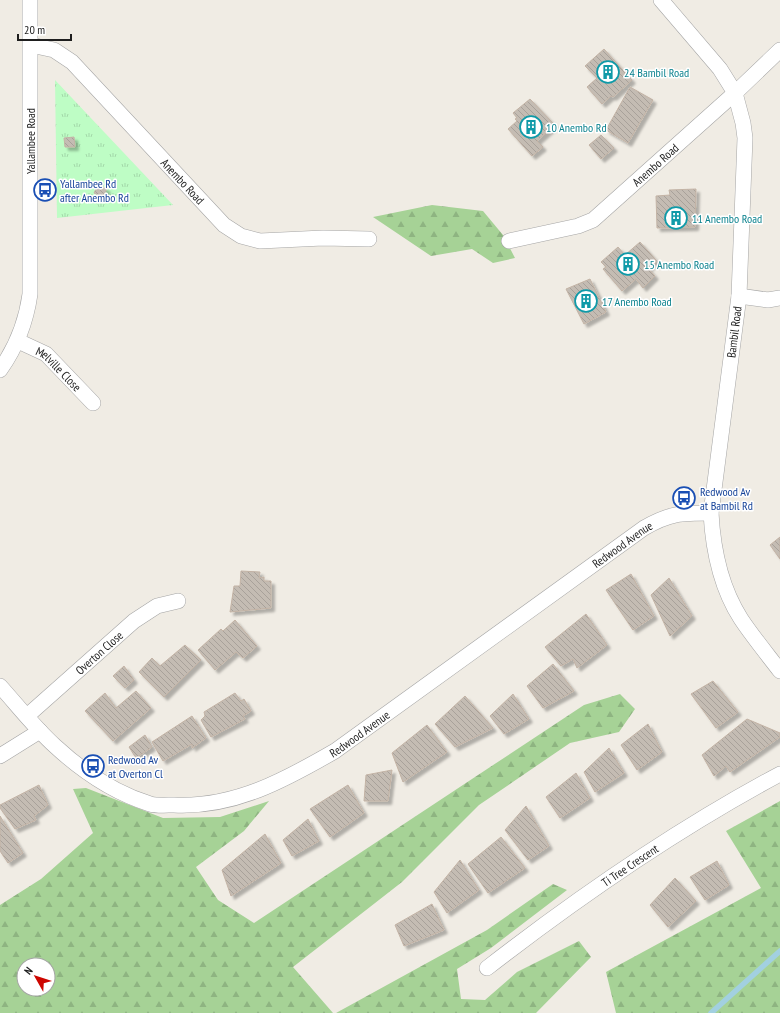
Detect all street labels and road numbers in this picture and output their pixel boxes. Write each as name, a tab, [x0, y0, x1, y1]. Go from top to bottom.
street label: Yallambee Road	[23, 108, 38, 174]
street label: Anembo Road	[629, 140, 681, 189]
street label: Anembo Road	[158, 155, 208, 207]
street label: Bambil Road	[723, 305, 745, 359]
street label: Melville Close	[34, 343, 85, 394]
street label: Redwood Avenue	[589, 517, 655, 571]
street label: Overton Close	[72, 627, 126, 677]
street label: Redwood Avenue	[327, 707, 392, 760]
street label: Ti Tree Crescent	[598, 840, 662, 889]

